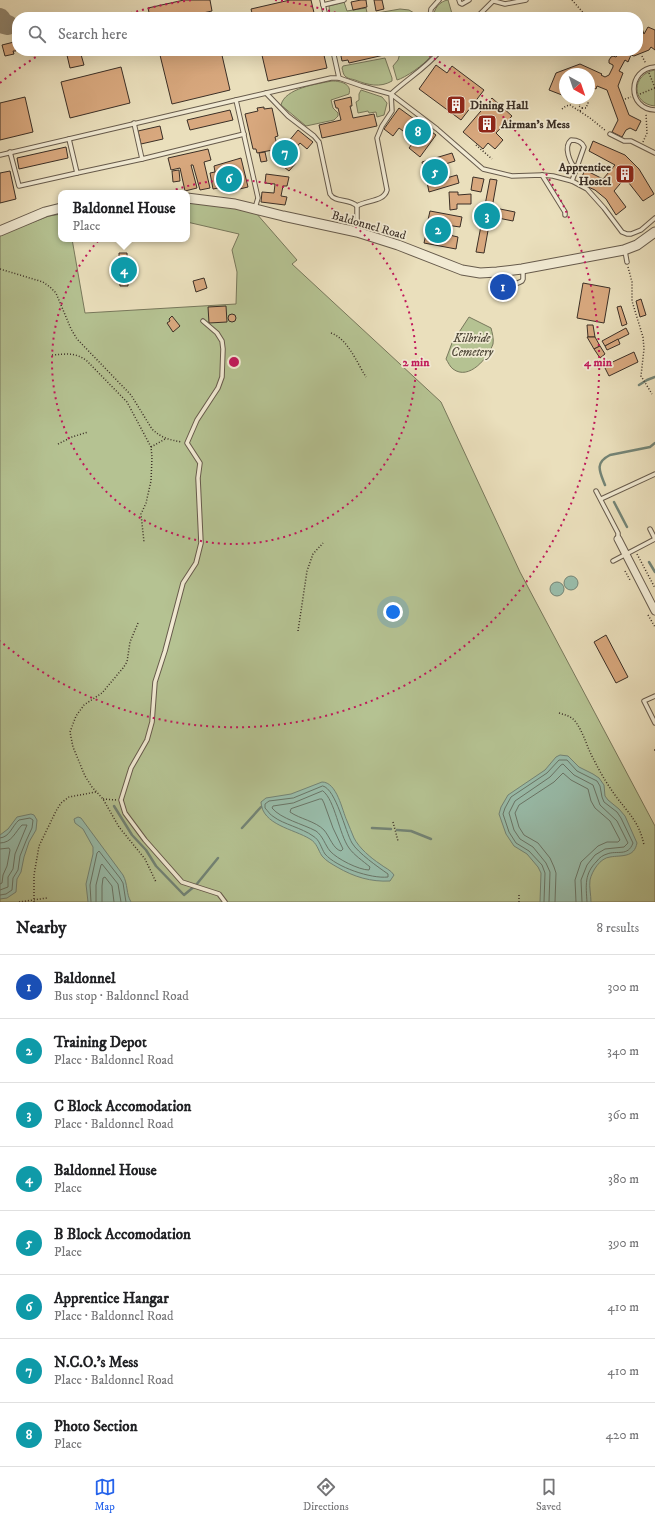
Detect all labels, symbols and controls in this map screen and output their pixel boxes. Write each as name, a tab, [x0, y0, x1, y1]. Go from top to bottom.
search box	[12, 12, 643, 56]
icon: search	[26, 23, 48, 45]
text: Search here	[58, 25, 127, 44]
north arrow	[559, 68, 595, 104]
building icon: Dining Hall	[445, 94, 467, 116]
place label: Dining Hall	[470, 98, 529, 113]
building icon: Airman's Mess	[476, 113, 498, 135]
pin: 8	[405, 117, 431, 147]
place label: Airman's Mess	[500, 117, 570, 132]
pin: 7	[272, 138, 298, 168]
pin: 5	[422, 157, 448, 187]
place label: Apprentice Hostel	[558, 160, 611, 189]
building icon: Apprentice Hostel	[614, 163, 636, 185]
pin: 6	[216, 164, 242, 194]
popup	[58, 190, 190, 242]
text: Baldonnel House	[73, 199, 175, 218]
pin: 3	[474, 201, 500, 231]
street label: Baldonnel Road	[330, 208, 408, 243]
pin: 2	[425, 215, 451, 245]
text: Place	[73, 218, 100, 234]
pin: 4	[111, 255, 137, 285]
pin: 1	[490, 272, 516, 302]
park label: Kilbride Cemetery	[451, 331, 494, 360]
centre of rings	[227, 355, 241, 369]
text: 2 min	[403, 355, 430, 370]
text: 4 min	[583, 355, 613, 370]
your location	[383, 602, 403, 622]
text: Nearby	[16, 917, 66, 939]
text: 8 results	[597, 920, 639, 936]
text: Baldonnel	[54, 969, 116, 988]
text: 1	[27, 979, 31, 995]
text: 300 m	[608, 979, 639, 995]
text: Bus stop · Baldonnel Road	[54, 988, 189, 1004]
text: Training Depot	[54, 1033, 147, 1052]
text: 2	[26, 1043, 32, 1059]
text: 340 m	[607, 1043, 639, 1059]
text: Place · Baldonnel Road	[54, 1052, 174, 1068]
text: C Block Accomodation	[54, 1097, 191, 1116]
text: 3	[27, 1107, 31, 1123]
text: 360 m	[608, 1107, 639, 1123]
text: Place · Baldonnel Road	[54, 1116, 174, 1132]
text: Baldonnel House	[54, 1161, 157, 1180]
text: 4	[25, 1171, 33, 1187]
text: 380 m	[608, 1171, 639, 1187]
text: Place	[54, 1180, 82, 1196]
text: B Block Accomodation	[54, 1225, 191, 1244]
text: 5	[26, 1235, 32, 1251]
text: 390 m	[608, 1235, 639, 1251]
text: Place	[54, 1244, 82, 1260]
text: Apprentice Hangar	[54, 1289, 169, 1308]
text: 6	[26, 1299, 32, 1315]
text: 410 m	[607, 1299, 639, 1315]
text: Place · Baldonnel Road	[54, 1308, 174, 1324]
text: N.C.O.'s Mess	[54, 1353, 138, 1372]
text: 7	[26, 1363, 32, 1379]
text: 410 m	[607, 1363, 639, 1379]
text: Place · Baldonnel Road	[54, 1372, 174, 1388]
text: Photo Section	[54, 1417, 137, 1436]
text: 8	[26, 1427, 32, 1443]
text: 420 m	[606, 1427, 639, 1443]
text: Place	[54, 1436, 82, 1452]
tab: Map	[94, 1476, 116, 1514]
tab: Directions	[303, 1476, 349, 1514]
tab: Saved	[536, 1476, 561, 1514]

